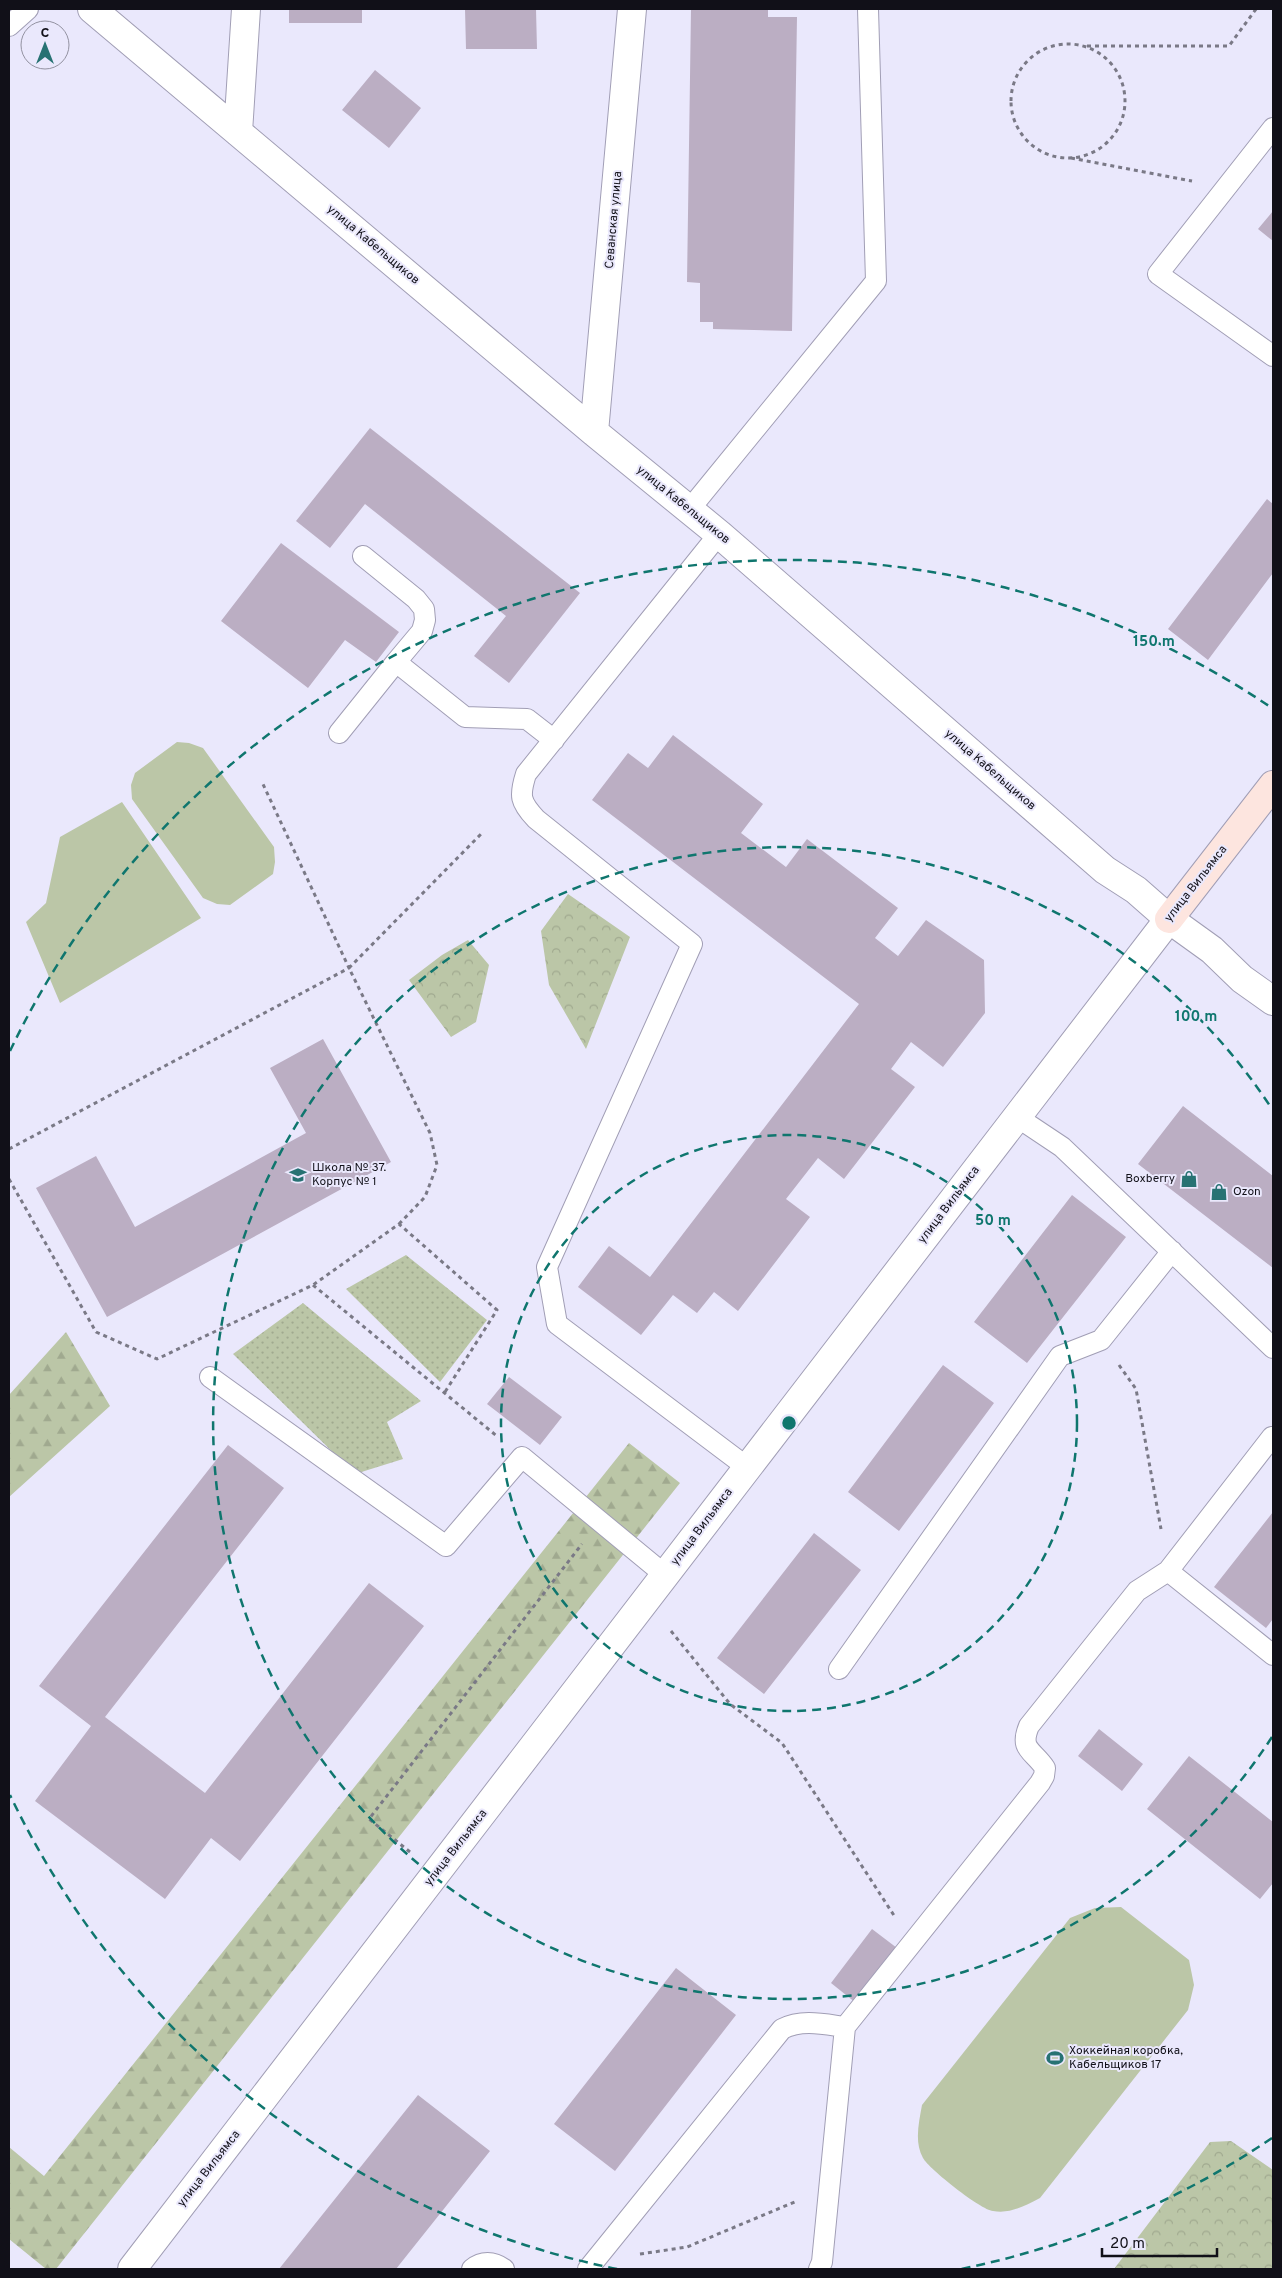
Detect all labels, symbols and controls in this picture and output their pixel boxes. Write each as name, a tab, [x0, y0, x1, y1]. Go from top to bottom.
north arrow	[20, 20, 70, 70]
text: С	[41, 25, 50, 42]
street label: Севанская улица	[602, 170, 626, 270]
street label: улица Кабельщиков	[323, 202, 423, 288]
street label: улица Кабельщиков	[633, 462, 733, 548]
text: 150 m	[1133, 633, 1175, 652]
street label: улица Кабельщиков	[941, 726, 1039, 814]
street label: улица Вильямса	[1161, 842, 1231, 926]
text: 100 m	[1175, 1008, 1217, 1027]
place label: Школа № 37. Корпус № 1	[312, 1160, 387, 1190]
street label: улица Вильямса	[915, 1163, 983, 1247]
school or university icon: Школа № 37. Корпус № 1	[288, 1165, 308, 1185]
shop icon: Boxberry	[1179, 1169, 1199, 1189]
place label: Boxberry	[1125, 1171, 1175, 1187]
shop icon: Ozon	[1209, 1182, 1229, 1202]
place label: Ozon	[1233, 1184, 1261, 1200]
text: 50 m	[975, 1212, 1011, 1231]
centre of rings	[780, 1414, 798, 1432]
street label: улица Вильямса	[668, 1485, 736, 1569]
street label: улица Вильямса	[421, 1806, 491, 1890]
place label: Хоккейная коробка, Кабельщиков 17	[1069, 2043, 1183, 2073]
sports icon: Хоккейная коробка, Кабельщиков 17	[1045, 2048, 1065, 2068]
street label: улица Вильямса	[174, 2127, 244, 2211]
scale bar	[1102, 2226, 1217, 2258]
text: 20 m	[1110, 2235, 1145, 2254]

